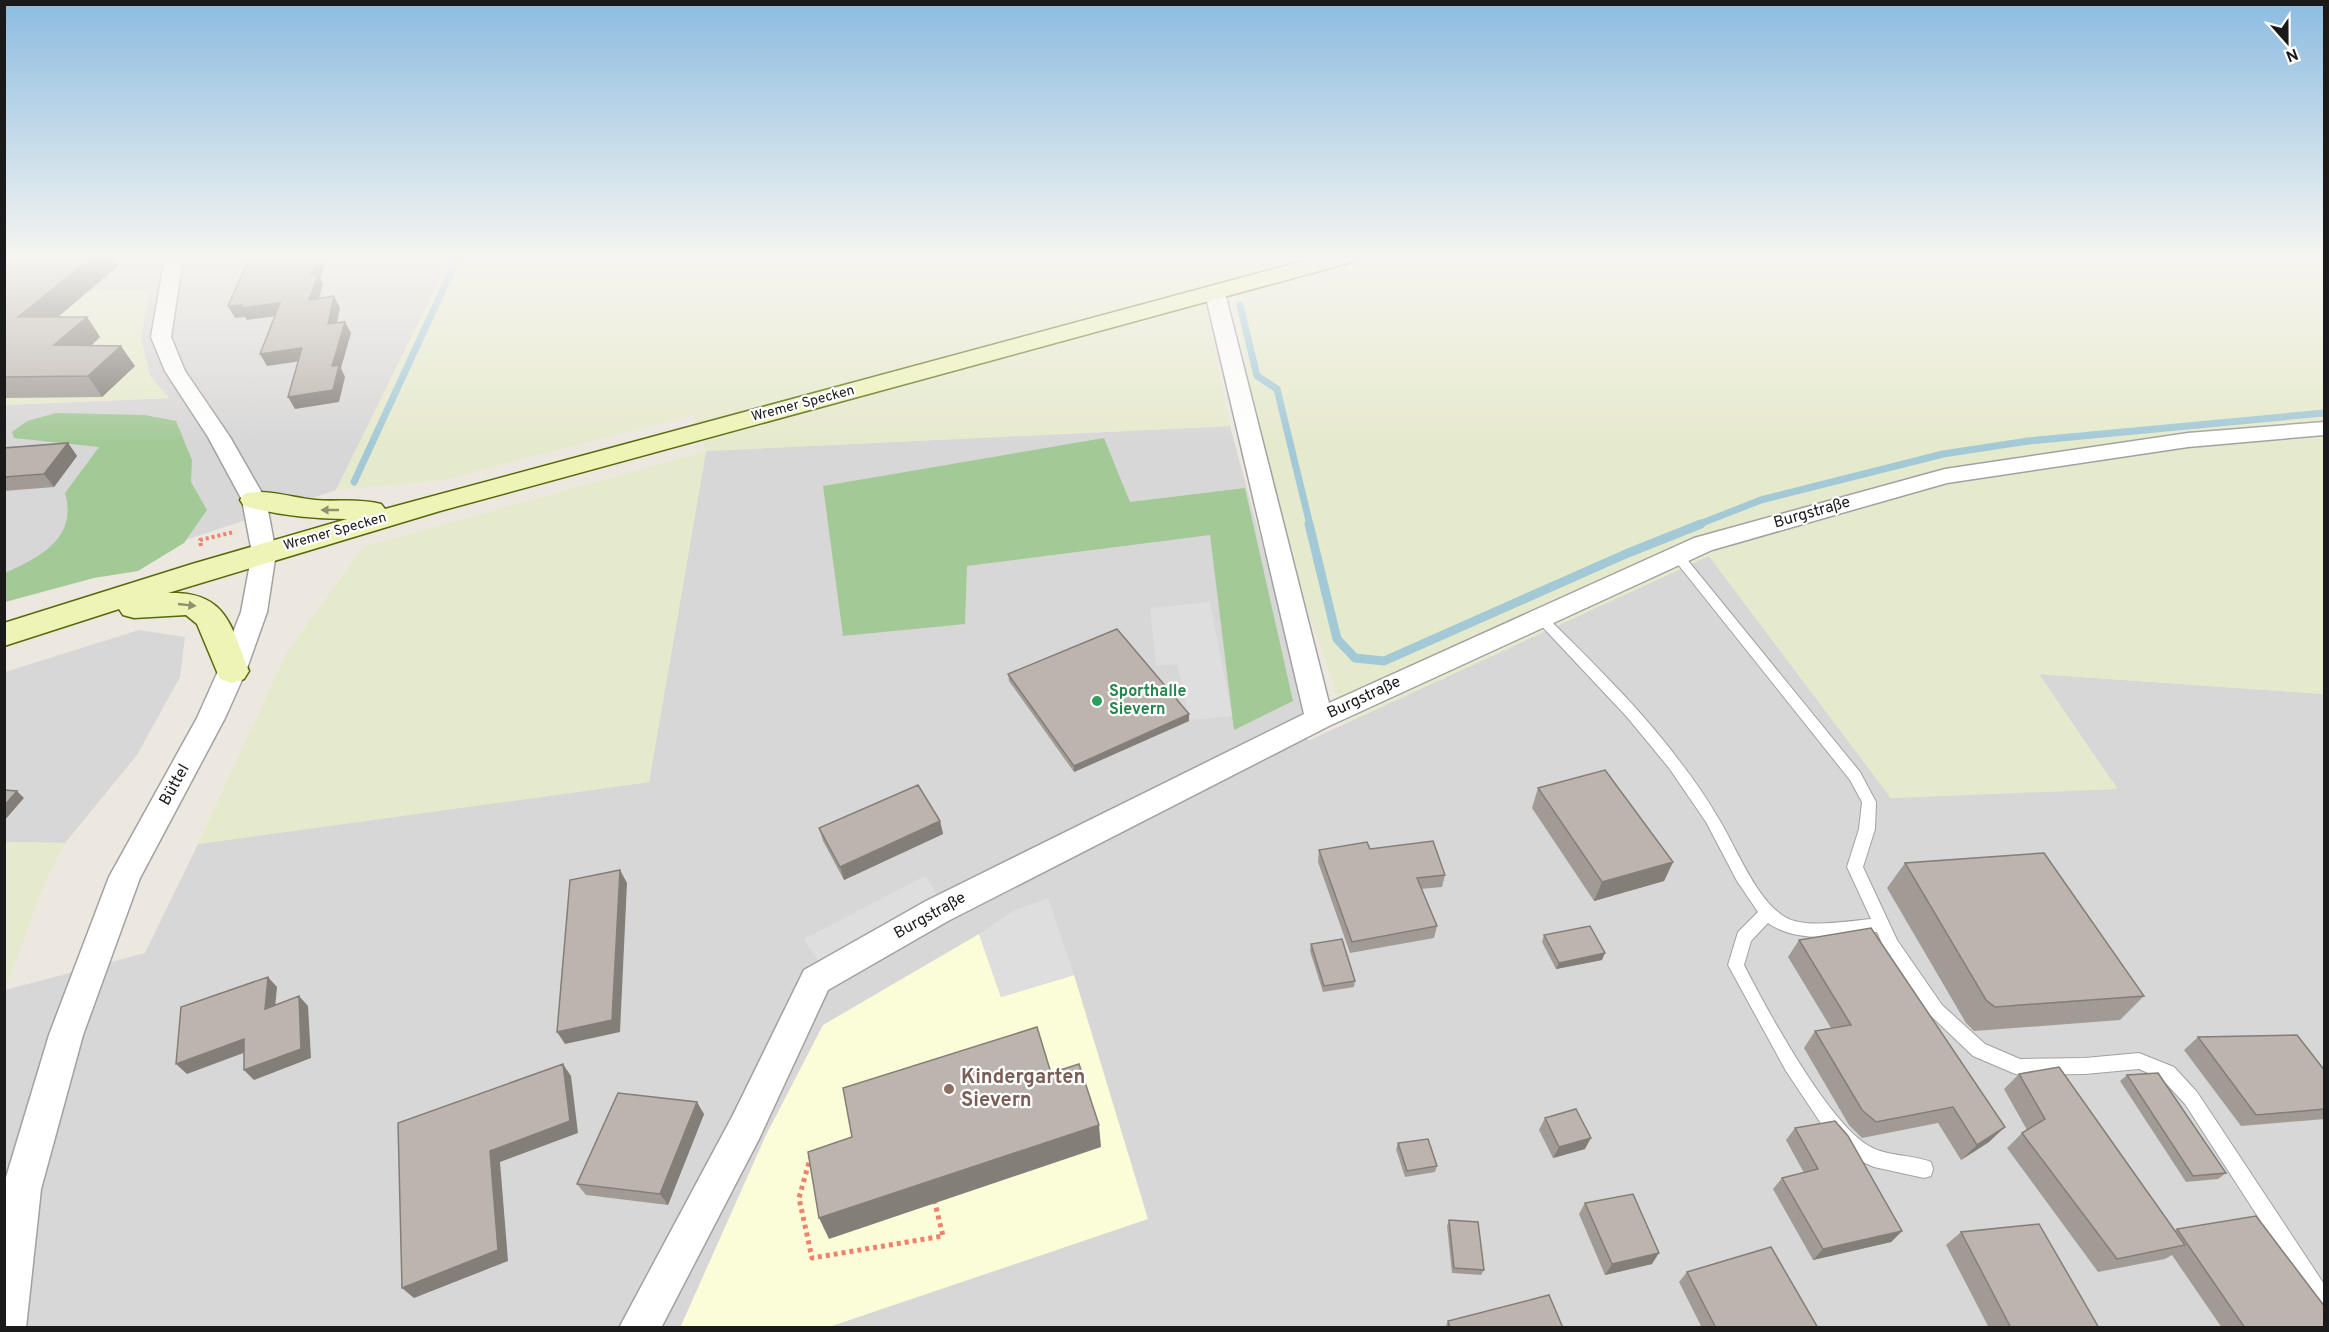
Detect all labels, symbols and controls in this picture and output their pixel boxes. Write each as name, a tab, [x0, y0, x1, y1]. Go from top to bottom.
north arrow	[2257, 12, 2317, 72]
text: N	[2283, 43, 2301, 66]
street label: Wremer Specken	[750, 382, 856, 426]
street label: Burgstraße	[1771, 493, 1853, 533]
one-way arrow	[320, 505, 339, 515]
street label: Wremer Specken	[282, 509, 388, 555]
one-way arrow	[177, 600, 196, 609]
street label: Burgstraße	[1324, 672, 1404, 724]
place label: Sporthalle Sievern	[1109, 682, 1186, 720]
marker: Sporthalle Sievern	[1090, 694, 1104, 708]
street label: Büttel	[156, 761, 194, 809]
street label: Burgstraße	[891, 888, 969, 944]
place label: Kindergarten Sievern	[961, 1065, 1085, 1114]
marker: Kindergarten Sievern	[942, 1082, 956, 1096]

